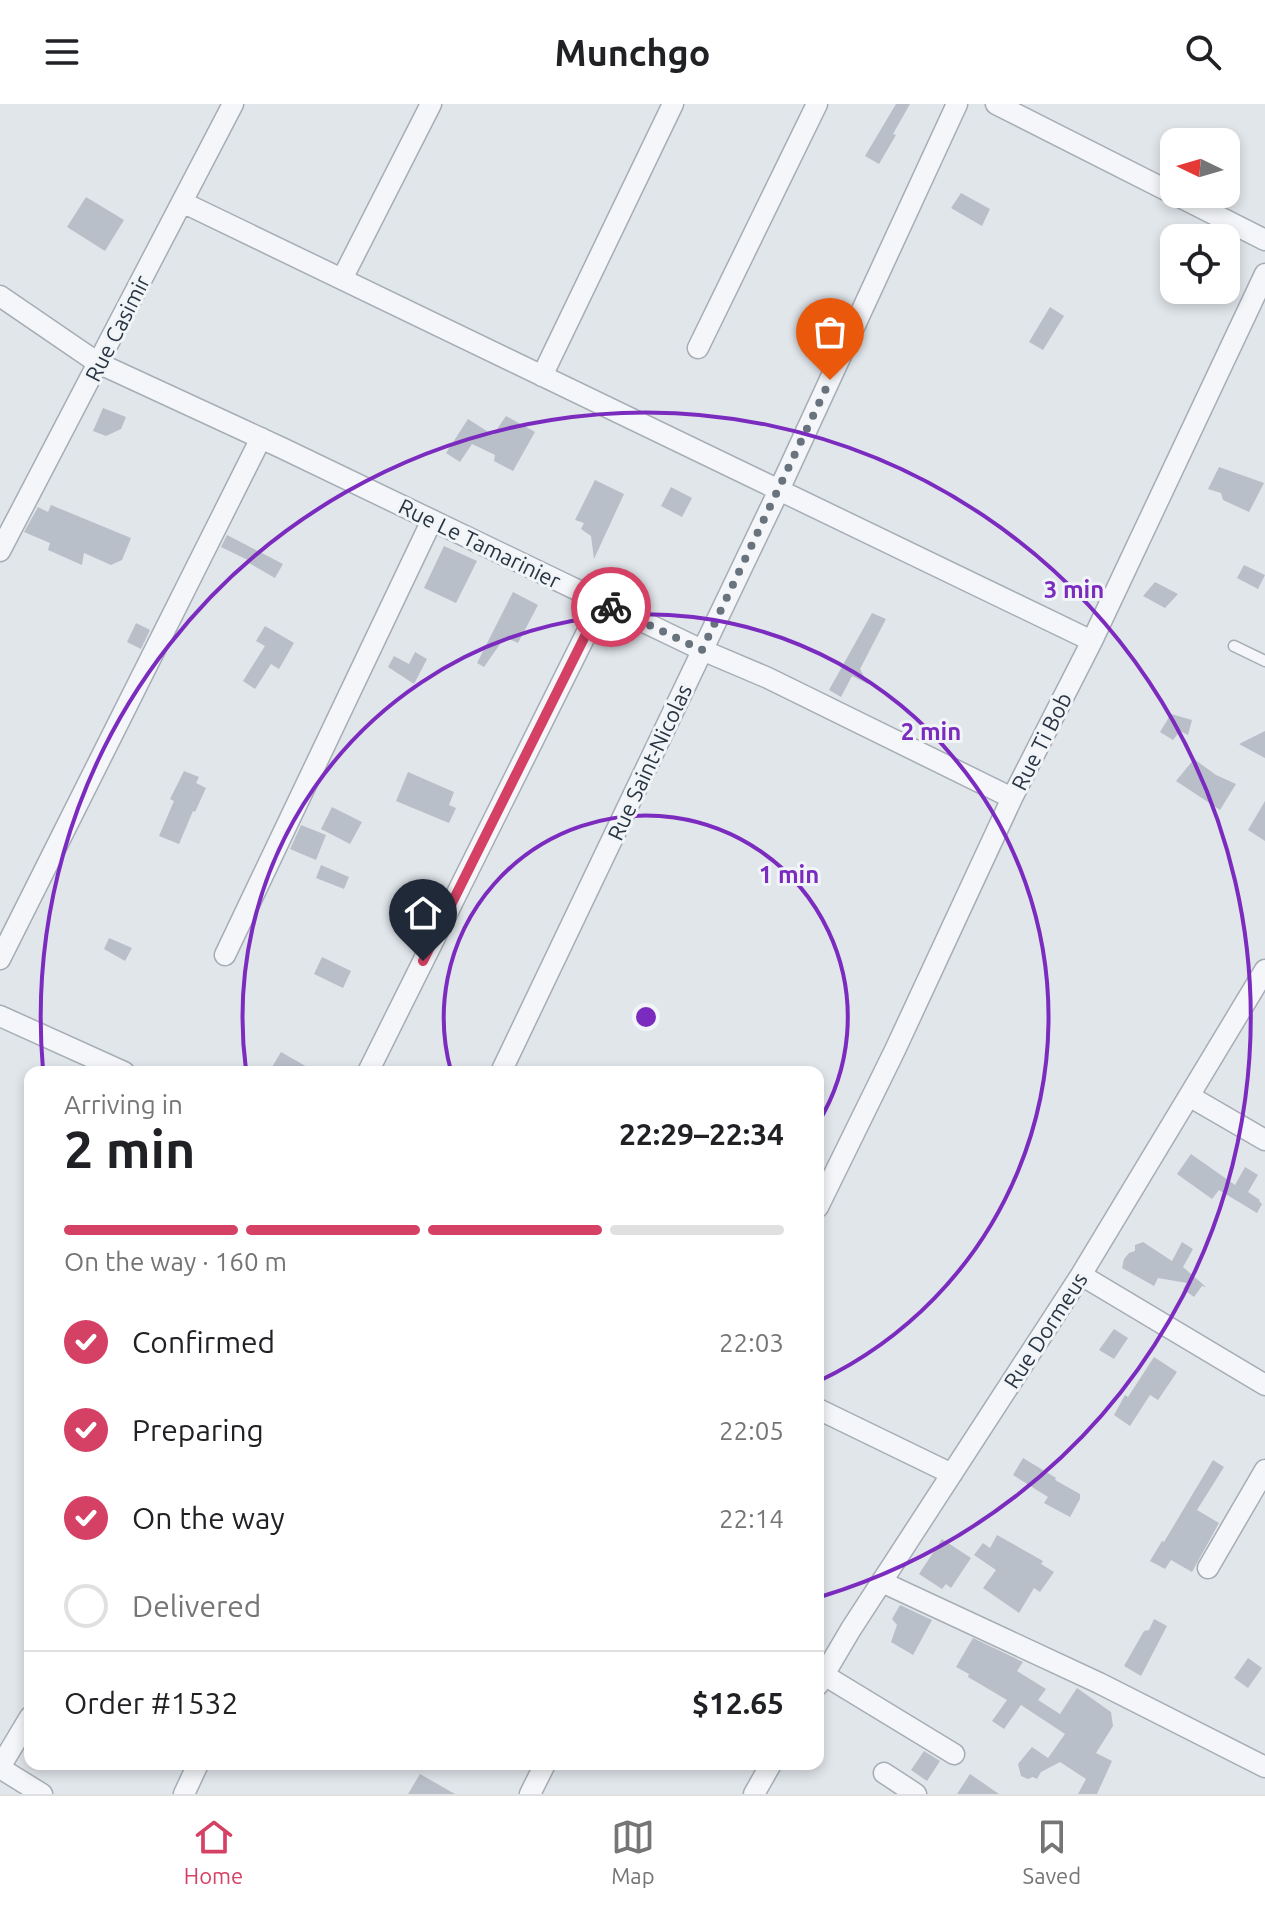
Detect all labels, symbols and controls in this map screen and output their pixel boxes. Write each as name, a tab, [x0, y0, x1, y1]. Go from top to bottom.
icon: menu	[40, 30, 84, 74]
icon: search	[1181, 30, 1225, 74]
text: Munchgo	[555, 32, 710, 73]
north arrow	[1160, 128, 1240, 208]
map controls	[1160, 128, 1240, 304]
button: locate	[1160, 224, 1240, 304]
street label: Rue Casimir	[80, 270, 155, 385]
pin	[796, 298, 864, 380]
icon: bag	[808, 310, 852, 354]
street label: Rue Le Tamarinier	[395, 493, 566, 593]
courier	[571, 567, 651, 647]
text: 3 min	[1044, 576, 1104, 603]
icon: bike	[589, 585, 633, 629]
street label: Rue Saint-Nicolas	[602, 680, 696, 844]
street label: Rue Ti Bob	[1006, 688, 1076, 794]
text: 2 min	[901, 718, 961, 745]
text: 1 min	[759, 861, 819, 888]
pin	[389, 879, 457, 961]
icon: home	[401, 891, 445, 935]
centre of rings	[632, 1003, 660, 1031]
text: Arriving in	[64, 1090, 183, 1119]
text: 22:29–22:34	[619, 1117, 784, 1151]
text: 2 min	[64, 1120, 195, 1178]
text: On the way · 160 m	[64, 1247, 287, 1276]
street label: Rue Dormeus	[998, 1267, 1092, 1393]
icon: check	[64, 1320, 108, 1364]
text: Confirmed	[132, 1325, 275, 1359]
text: 22:03	[719, 1328, 784, 1357]
icon: check	[64, 1408, 108, 1452]
text: Preparing	[132, 1413, 264, 1447]
text: 22:05	[719, 1416, 784, 1445]
icon: check	[64, 1496, 108, 1540]
text: On the way	[132, 1501, 285, 1535]
text: 22:14	[719, 1504, 784, 1533]
text: Delivered	[132, 1589, 261, 1623]
text: Order #1532	[64, 1686, 238, 1720]
text: $12.65	[692, 1686, 784, 1720]
tab: Home	[184, 1815, 243, 1888]
tab: Map	[611, 1815, 655, 1888]
tab: Saved	[1023, 1815, 1081, 1888]

